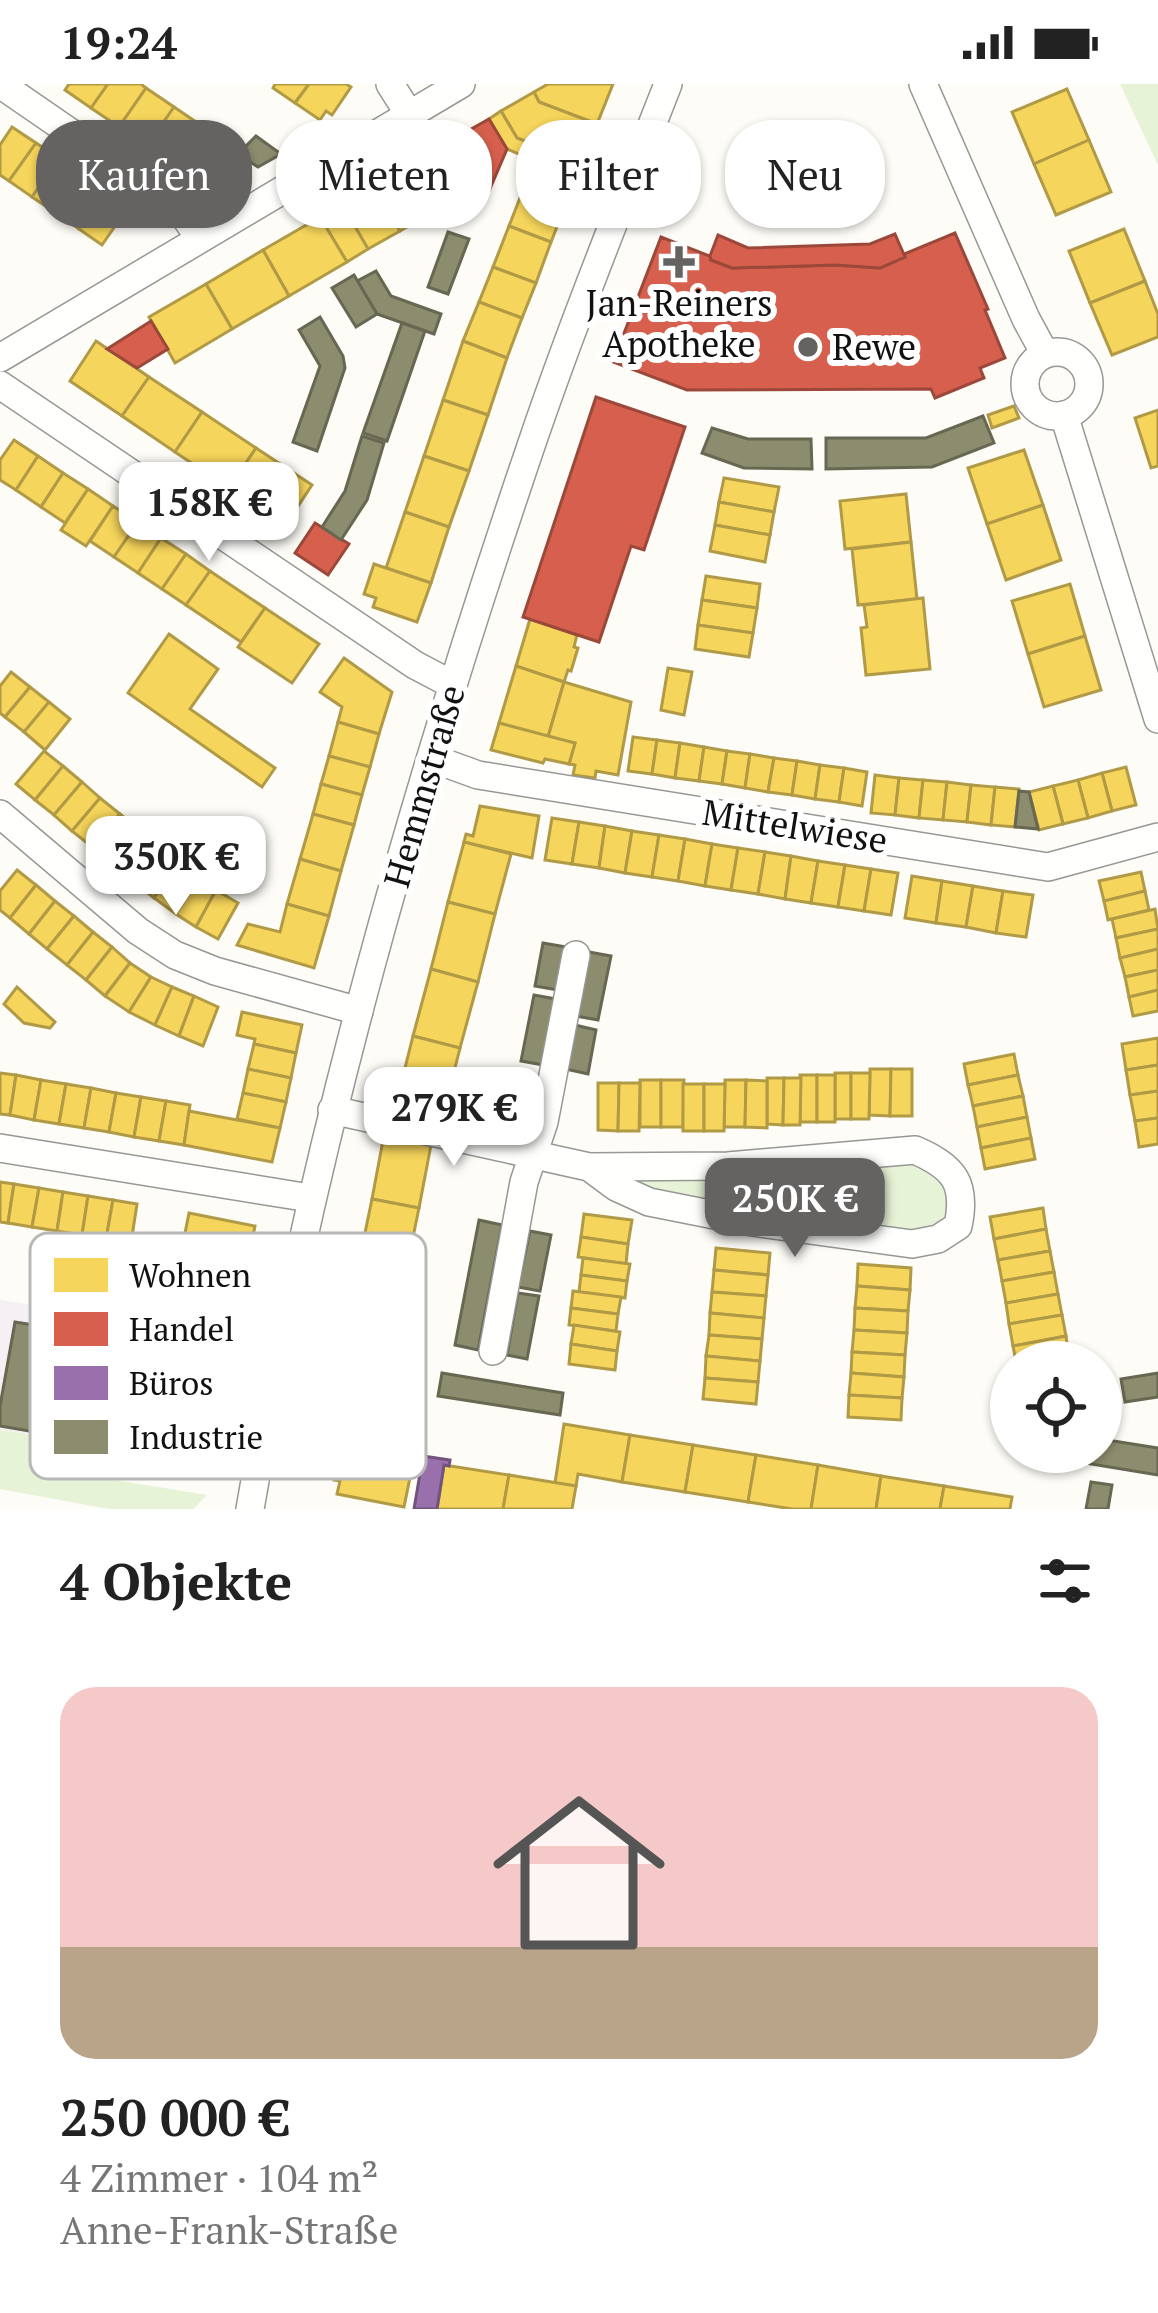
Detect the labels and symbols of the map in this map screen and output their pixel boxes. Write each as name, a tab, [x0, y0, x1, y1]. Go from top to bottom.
marker: Jan-Reiners Apotheke	[666, 249, 692, 275]
place label: Jan-Reiners Apotheke	[585, 279, 773, 367]
place label: Rewe	[832, 323, 916, 370]
marker: Rewe	[795, 334, 821, 360]
pin: 158K €	[111, 462, 307, 564]
street label: Hemmstraße	[372, 679, 475, 893]
street label: Mittelwiese	[699, 788, 891, 863]
pin: 350K €	[78, 816, 274, 918]
pin: 279K €	[356, 1067, 552, 1169]
pin: 250K €	[697, 1158, 893, 1260]
legend	[30, 1233, 426, 1479]
text: Wohnen	[129, 1253, 251, 1296]
text: Handel	[129, 1307, 234, 1350]
text: Büros	[129, 1361, 213, 1404]
text: Industrie	[129, 1415, 263, 1458]

